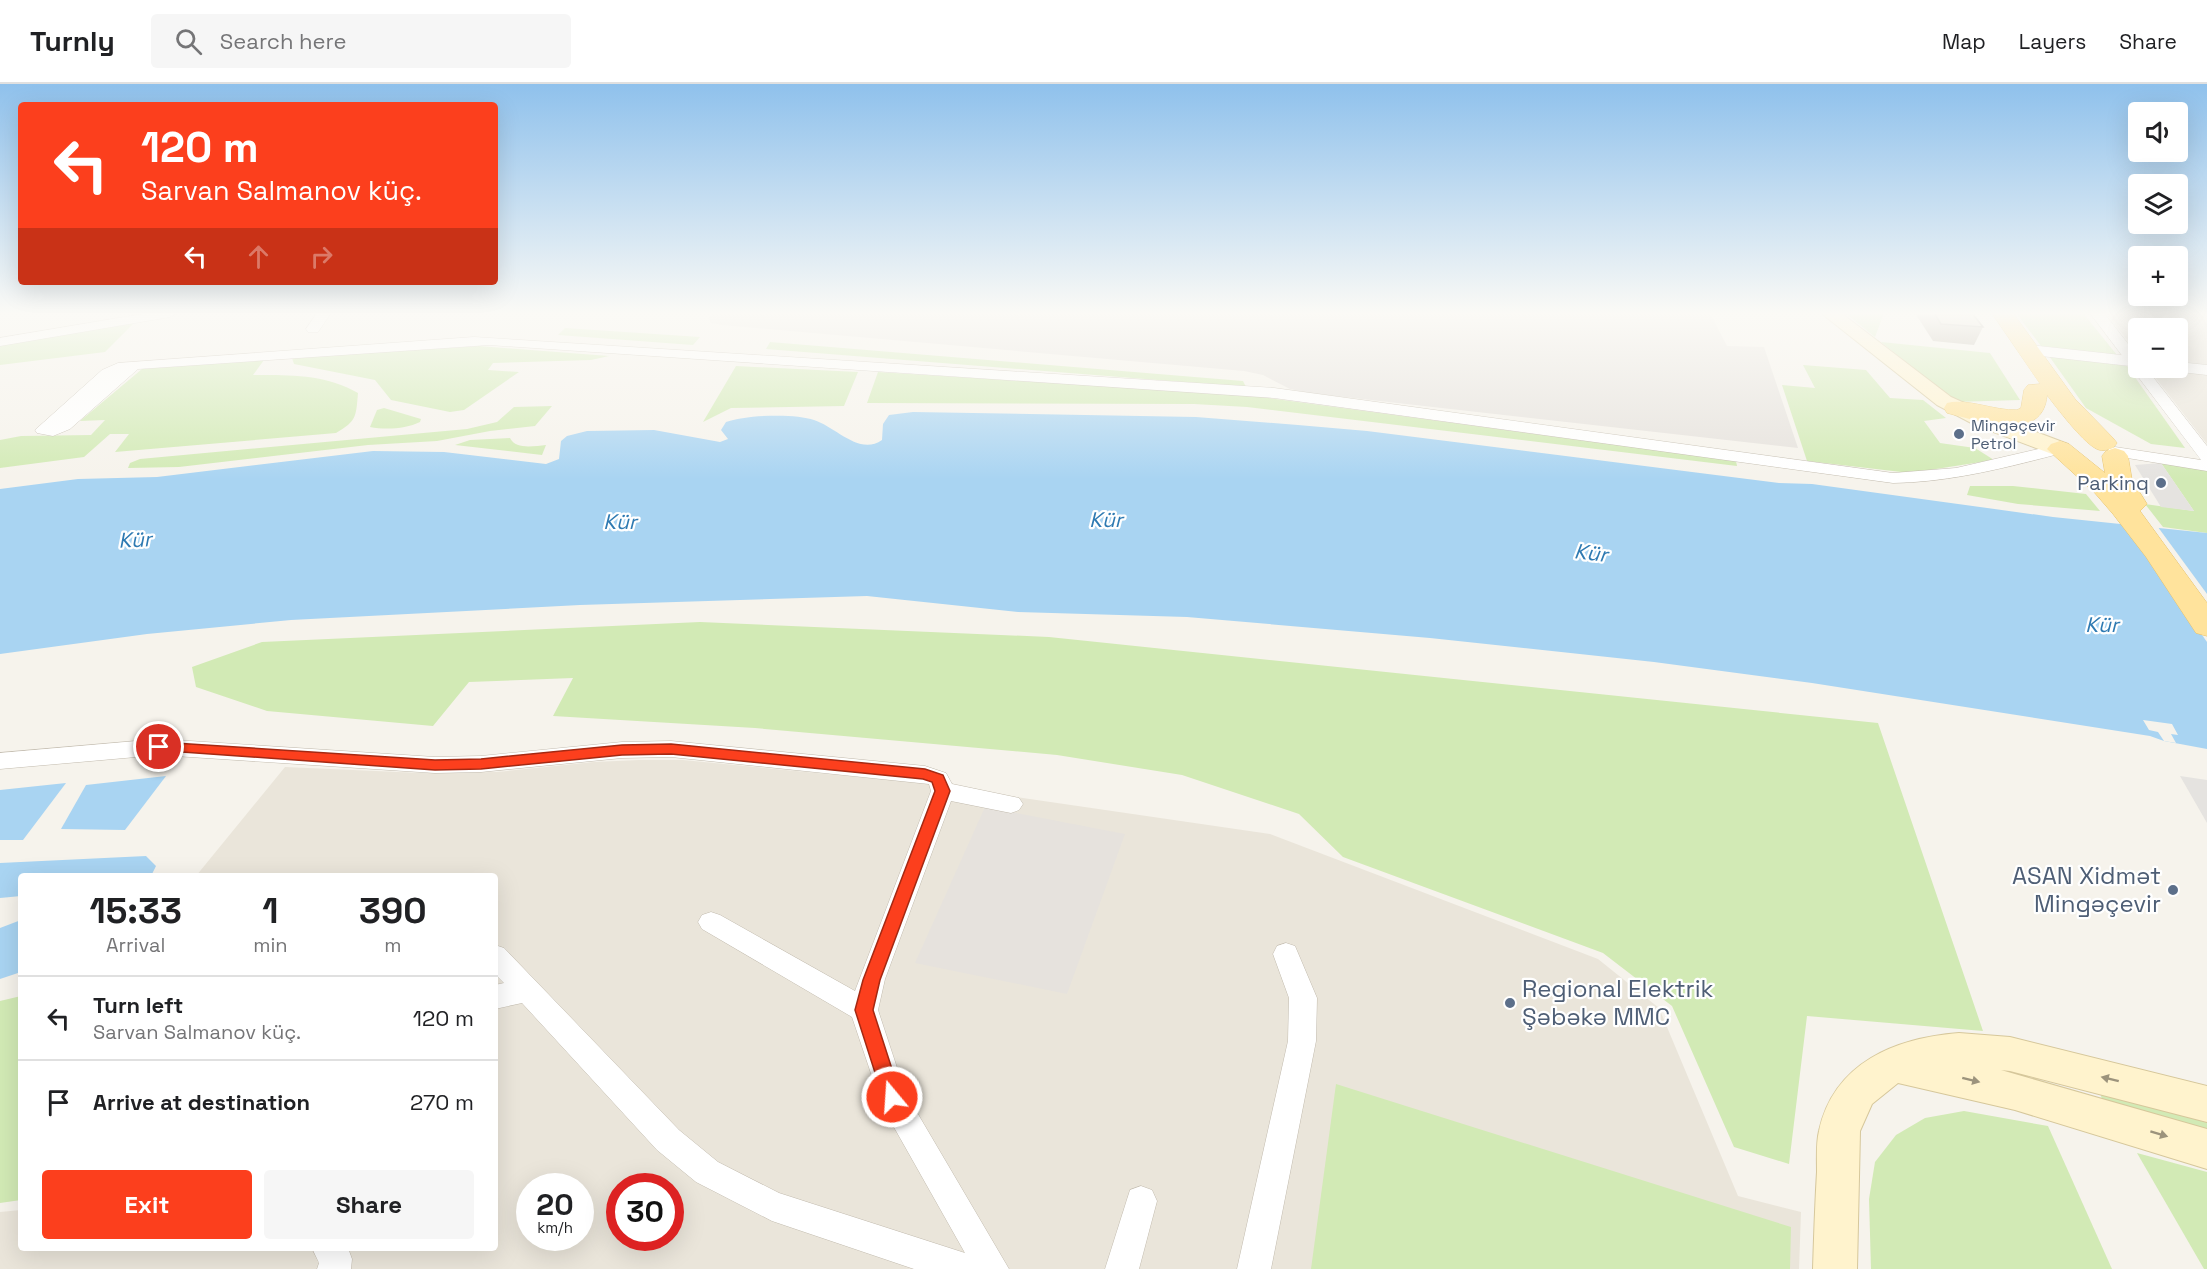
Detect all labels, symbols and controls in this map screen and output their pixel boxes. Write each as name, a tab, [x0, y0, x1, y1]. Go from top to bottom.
search box	[151, 14, 571, 68]
text: Turnly	[30, 23, 115, 59]
icon: search	[172, 25, 205, 58]
text: Search here	[220, 27, 347, 55]
text: Map	[1942, 28, 1986, 55]
text: Layers	[2019, 28, 2086, 55]
text: Share	[2119, 28, 2177, 55]
map controls	[2128, 102, 2188, 378]
button: sound	[2128, 102, 2188, 162]
text: 120 m	[141, 121, 259, 174]
icon: left	[42, 126, 120, 204]
text: Sarvan Salmanov küç.	[141, 173, 422, 208]
button: layers	[2128, 174, 2188, 234]
icon: left	[179, 240, 212, 273]
icon: ahead	[242, 240, 275, 273]
icon: right	[305, 240, 338, 273]
button: +	[2128, 246, 2188, 306]
button: −	[2128, 318, 2188, 378]
place label: Mingəçevir Petrol	[1971, 415, 2056, 454]
marker: Mingəçevir Petrol	[1952, 427, 1966, 441]
place label: Parkinq	[2077, 470, 2149, 496]
marker: Parkinq	[2154, 476, 2168, 490]
water label: Kür	[1089, 506, 1125, 533]
water label: Kür	[603, 508, 639, 535]
water label: Kür	[118, 525, 154, 554]
water label: Kür	[1573, 537, 1611, 568]
water label: Kür	[2085, 611, 2121, 638]
pin	[133, 721, 184, 772]
icon: arrive	[142, 730, 175, 763]
place label: ASAN Xidmət Mingəçevir	[2012, 860, 2161, 919]
marker: ASAN Xidmət Mingəçevir	[2166, 883, 2180, 897]
text: 15:33	[89, 888, 182, 934]
text: 1	[262, 888, 279, 934]
text: 390	[359, 888, 427, 934]
text: Arrival	[106, 932, 165, 958]
text: min	[253, 932, 288, 958]
text: m	[384, 932, 401, 958]
place label: Regional Elektrik Şəbəkə MMC	[1522, 973, 1714, 1032]
text: Turn left	[93, 991, 183, 1019]
marker: Regional Elektrik Şəbəkə MMC	[1503, 996, 1517, 1010]
icon: left	[42, 1002, 75, 1035]
text: 120 m	[413, 1004, 474, 1032]
text: Sarvan Salmanov küç.	[93, 1019, 301, 1045]
position arrow	[860, 1065, 924, 1129]
one-way arrow	[2100, 1074, 2119, 1084]
one-way arrow	[1962, 1075, 1981, 1085]
icon: arrive	[42, 1086, 75, 1119]
text: Arrive at destination	[93, 1088, 310, 1116]
text: 270 m	[410, 1088, 474, 1116]
one-way arrow	[2150, 1130, 2168, 1140]
button: Exit	[42, 1170, 252, 1239]
button: Share	[264, 1170, 474, 1239]
speed limit sign: 30	[606, 1173, 684, 1251]
text: 20	[536, 1185, 574, 1224]
text: km/h	[537, 1218, 573, 1237]

